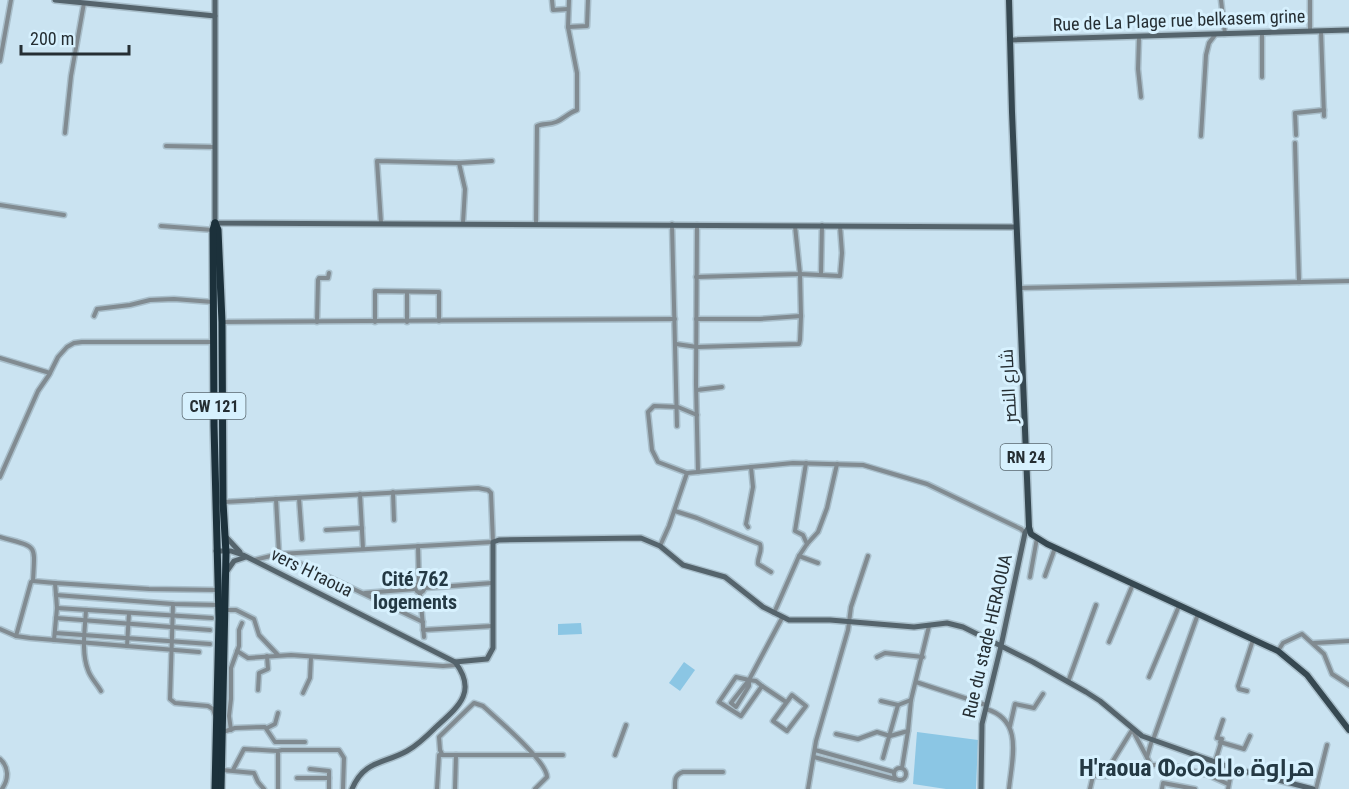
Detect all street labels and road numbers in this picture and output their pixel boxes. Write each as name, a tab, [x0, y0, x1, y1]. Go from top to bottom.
street label: Rue de La Plage rue belkasem grine	[1052, 5, 1306, 35]
street label: شارع النصر	[996, 348, 1022, 425]
road number: CW 121	[182, 393, 246, 419]
road number: RN 24	[1000, 444, 1052, 470]
street label: vers H'raoua	[268, 543, 356, 601]
street label: Rue du stade HERAOUA	[958, 552, 1016, 720]

